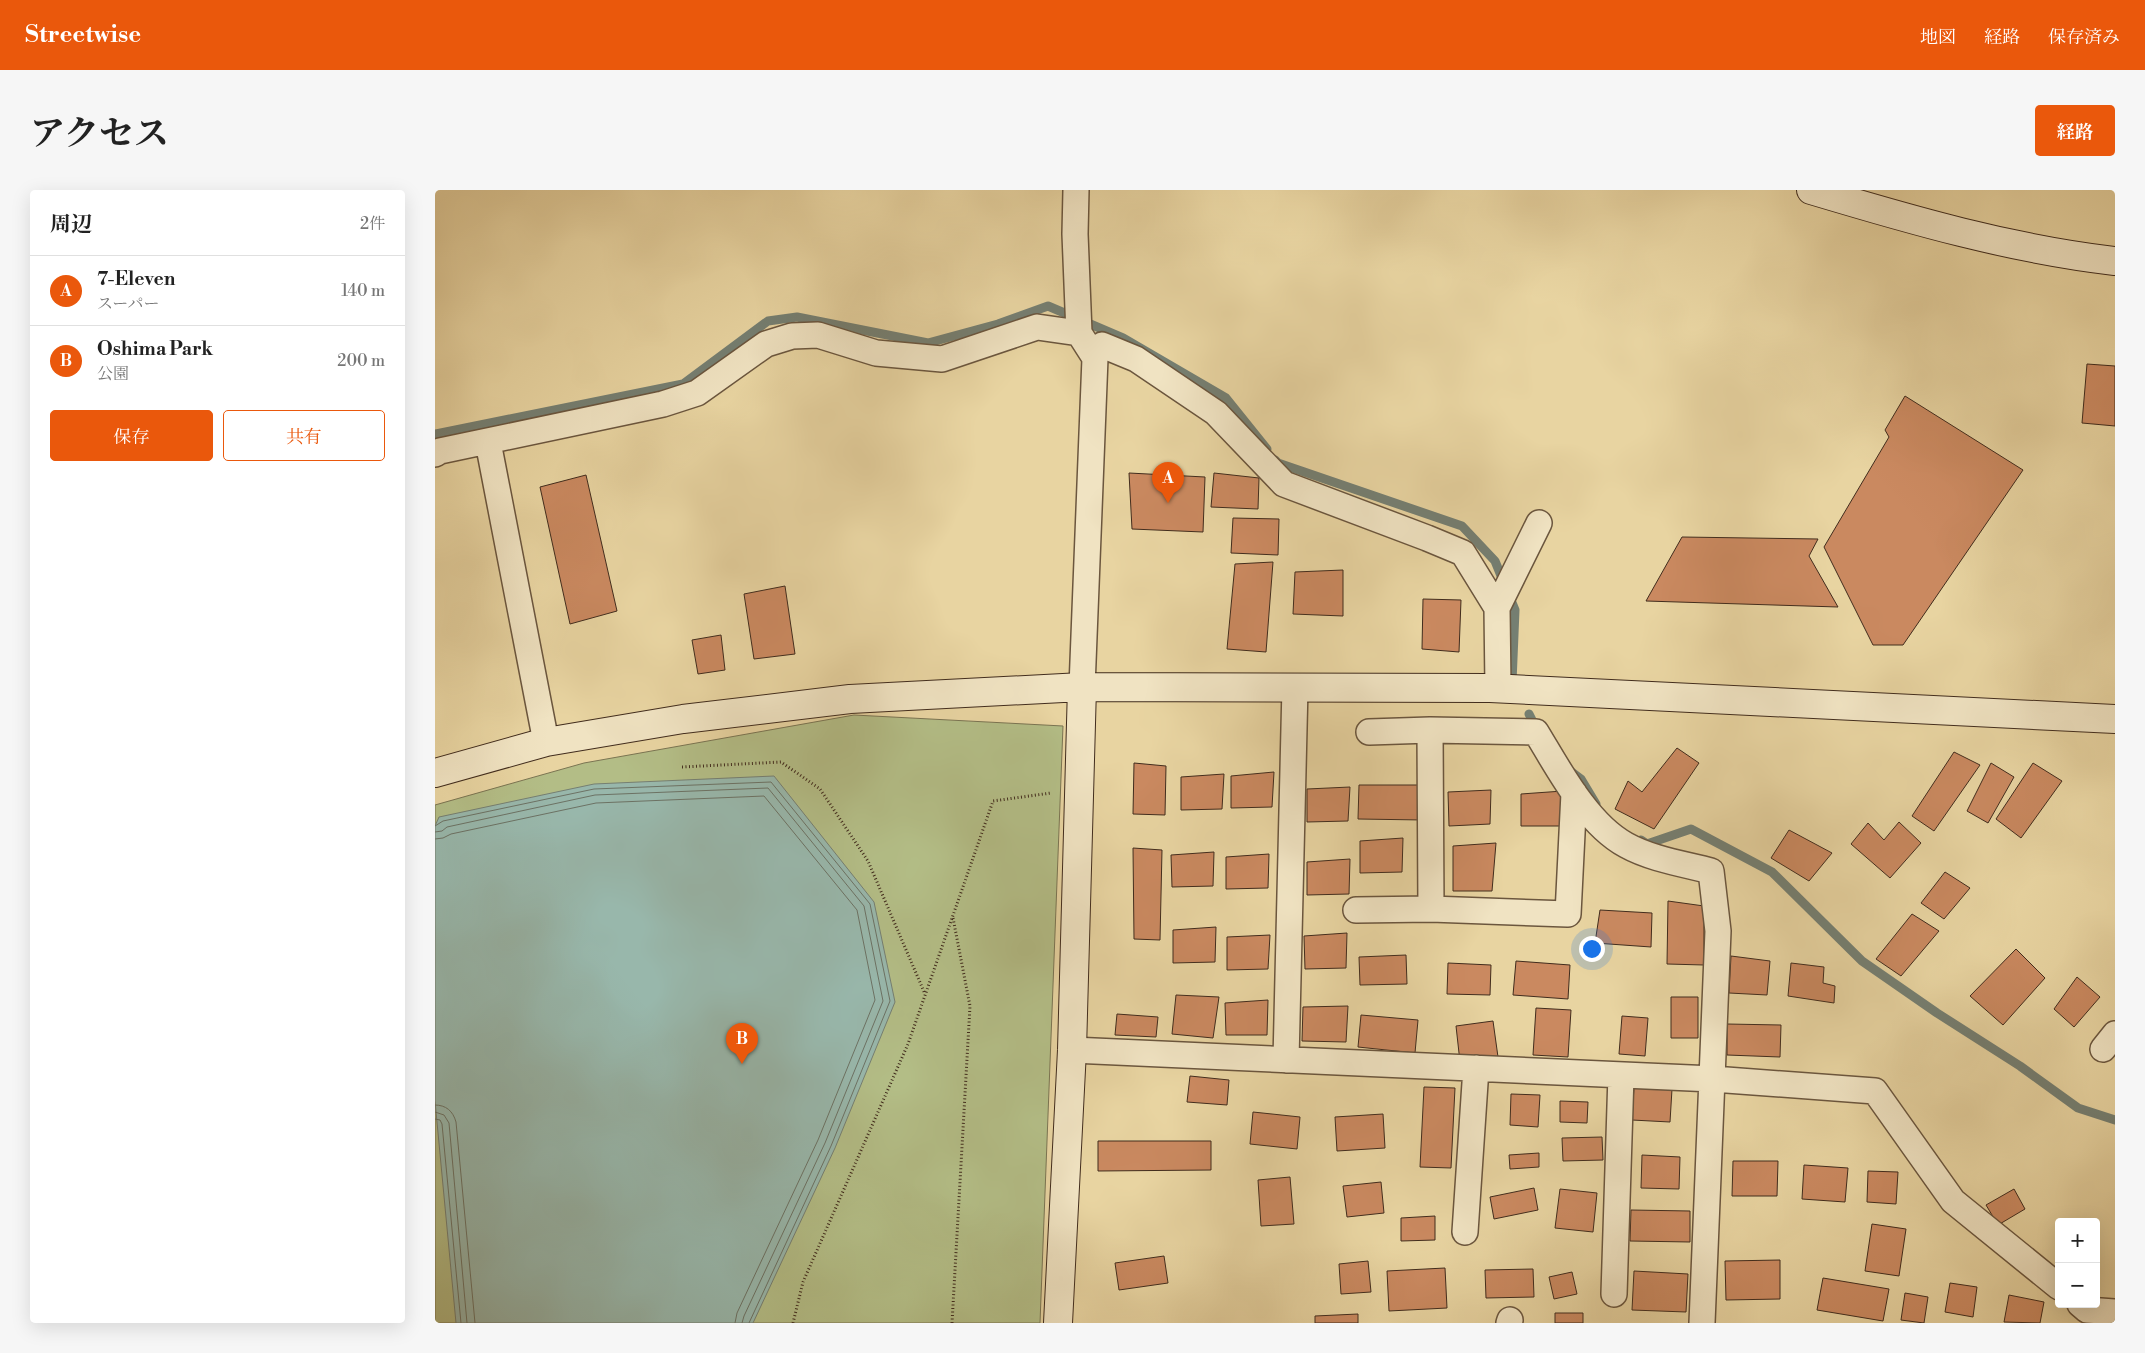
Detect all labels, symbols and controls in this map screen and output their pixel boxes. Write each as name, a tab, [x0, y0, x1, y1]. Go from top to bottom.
text: Streetwise	[25, 20, 141, 50]
text: 地図	[1920, 26, 1956, 49]
text: 経路	[1984, 26, 2020, 49]
text: 保存済み	[2048, 26, 2120, 49]
button: 経路	[2035, 105, 2115, 156]
text: アクセス	[30, 113, 169, 156]
text: 周辺	[50, 212, 92, 238]
text: 2件	[360, 214, 385, 234]
text: 7-Eleven	[97, 267, 175, 291]
text: A	[60, 281, 72, 301]
text: 140 m	[341, 281, 385, 301]
text: スーパー	[97, 294, 159, 314]
text: Oshima Park	[97, 337, 213, 361]
text: B	[60, 351, 72, 371]
text: 200 m	[337, 351, 385, 371]
text: 公園	[97, 364, 129, 384]
button: 保存	[50, 410, 213, 461]
button: 共有	[223, 410, 385, 461]
pin: A	[1152, 462, 1184, 503]
your location	[1579, 936, 1605, 962]
pin: B	[726, 1023, 758, 1064]
map controls	[2055, 1218, 2100, 1308]
button: +	[2055, 1218, 2100, 1263]
button: −	[2055, 1263, 2100, 1308]

